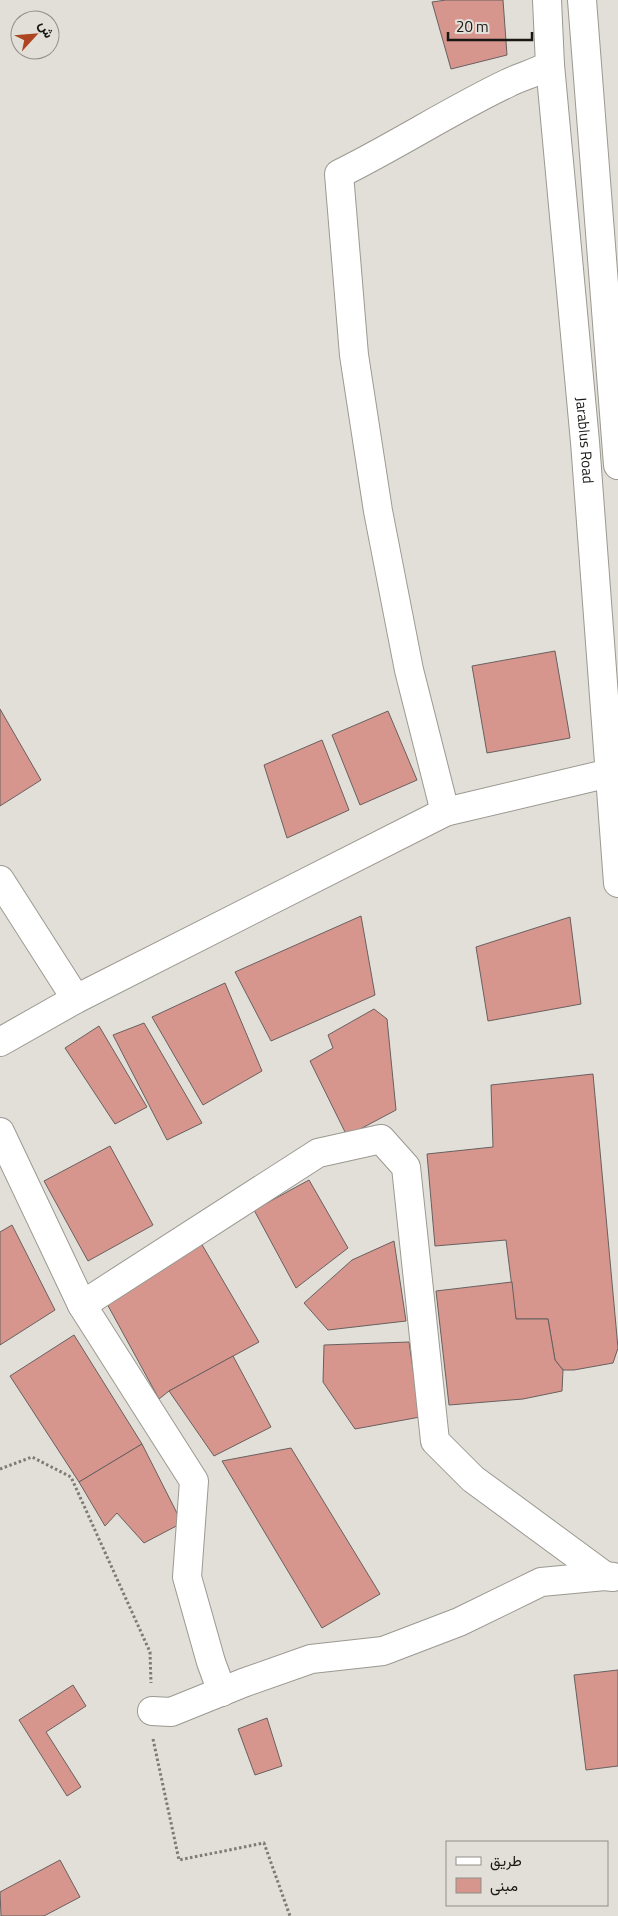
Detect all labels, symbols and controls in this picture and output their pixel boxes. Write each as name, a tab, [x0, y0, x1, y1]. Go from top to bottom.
north arrow	[10, 10, 60, 60]
scale bar	[448, 10, 532, 42]
text: 20 m	[456, 15, 489, 38]
text: ش	[34, 17, 60, 41]
street label: Jarablus Road	[570, 396, 600, 484]
legend	[446, 1841, 608, 1906]
text: طريق	[490, 1849, 522, 1872]
text: مبنى	[490, 1874, 518, 1897]

